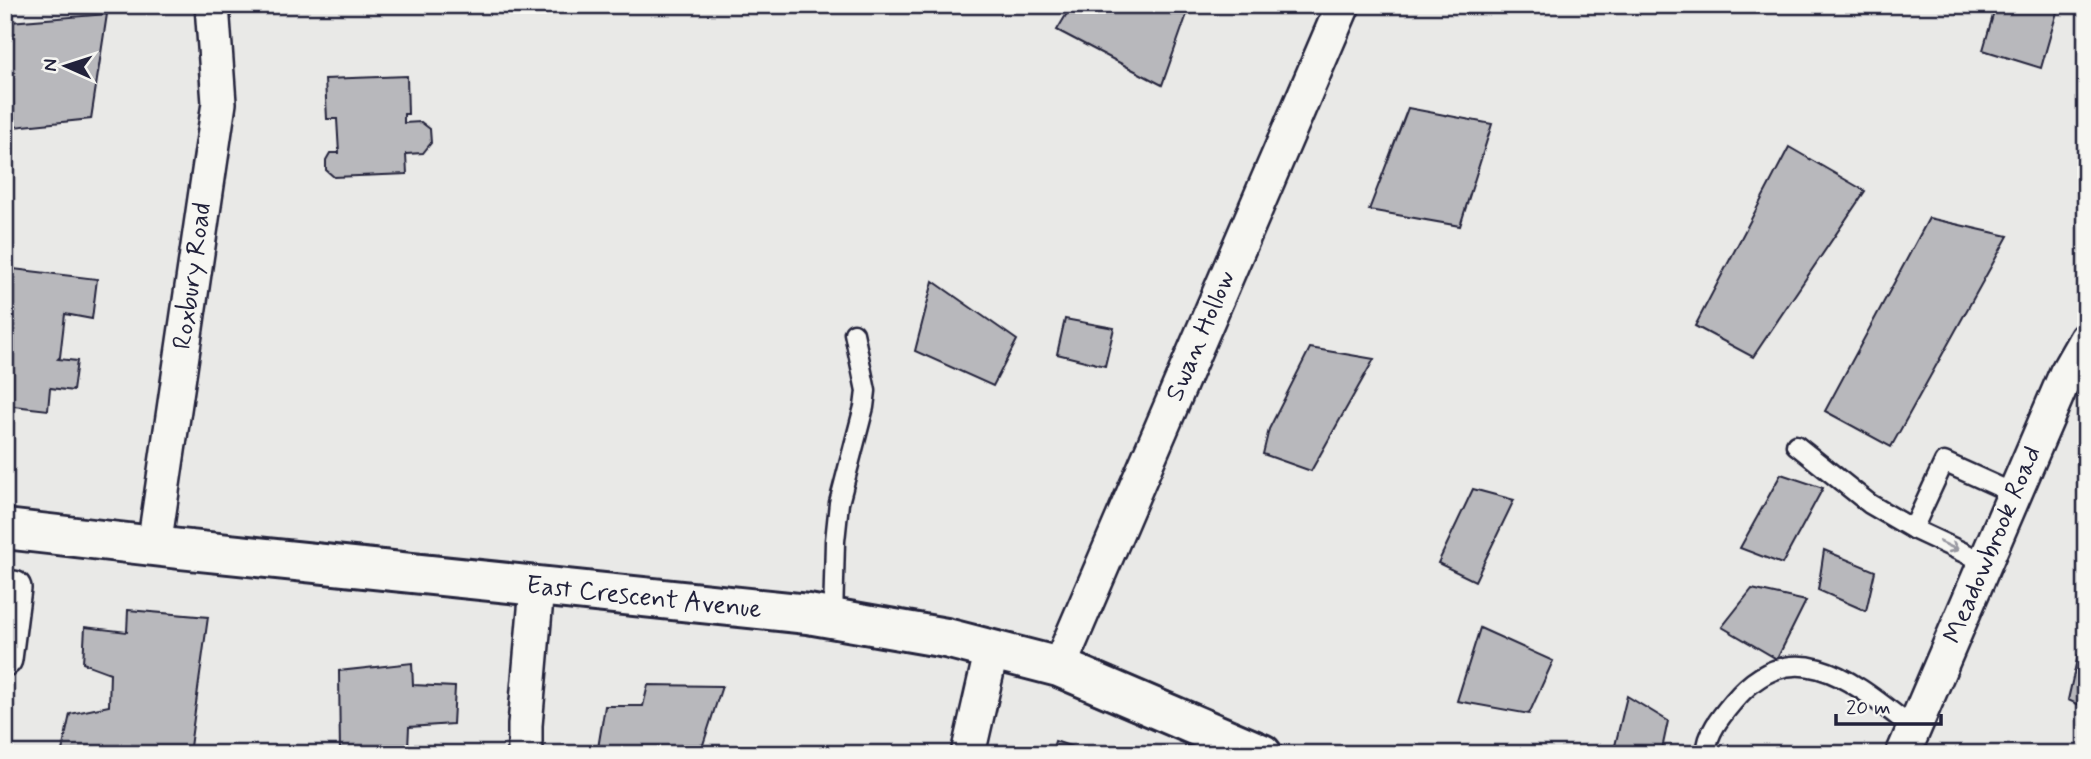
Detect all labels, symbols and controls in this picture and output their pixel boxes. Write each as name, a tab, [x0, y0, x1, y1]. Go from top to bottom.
north arrow	[32, 32, 102, 102]
text: N	[38, 58, 63, 72]
street label: Roxbury Road	[166, 200, 220, 352]
street label: Swan Hollow	[1158, 265, 1244, 407]
street label: Meadowbrook Road	[1936, 441, 2050, 649]
one-way arrow	[1938, 539, 1959, 553]
street label: East Crescent Avenue	[525, 569, 763, 627]
scale bar	[1836, 682, 1940, 726]
text: 20 m	[1846, 694, 1891, 722]

